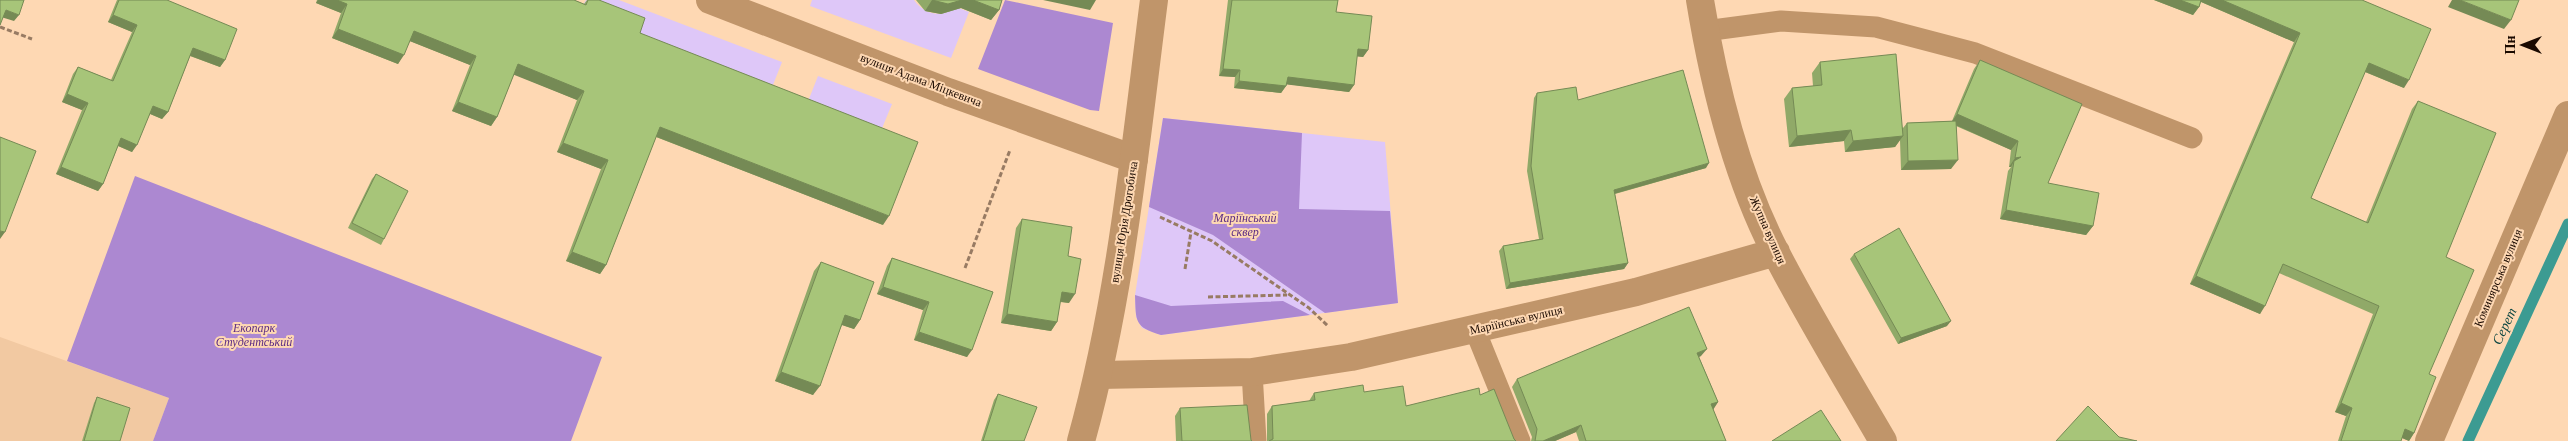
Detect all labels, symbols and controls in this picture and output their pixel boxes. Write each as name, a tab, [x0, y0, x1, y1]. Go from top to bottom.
north arrow	[2498, 20, 2548, 70]
text: Пн	[2503, 36, 2518, 54]
street label: вулиця Адама Міцкевича	[858, 50, 984, 110]
street label: вулиця Юрія Дрогобича	[1107, 160, 1141, 284]
street label: Жупна вулиця	[1747, 194, 1789, 266]
park label: Маріїнський сквер	[1213, 211, 1276, 239]
street label: Коминярська вулиця	[2471, 227, 2525, 329]
street label: Маріїнська вулиця	[1468, 302, 1564, 338]
water label: Серет	[2489, 305, 2519, 347]
park label: Екопарк Студентський	[216, 321, 292, 349]

